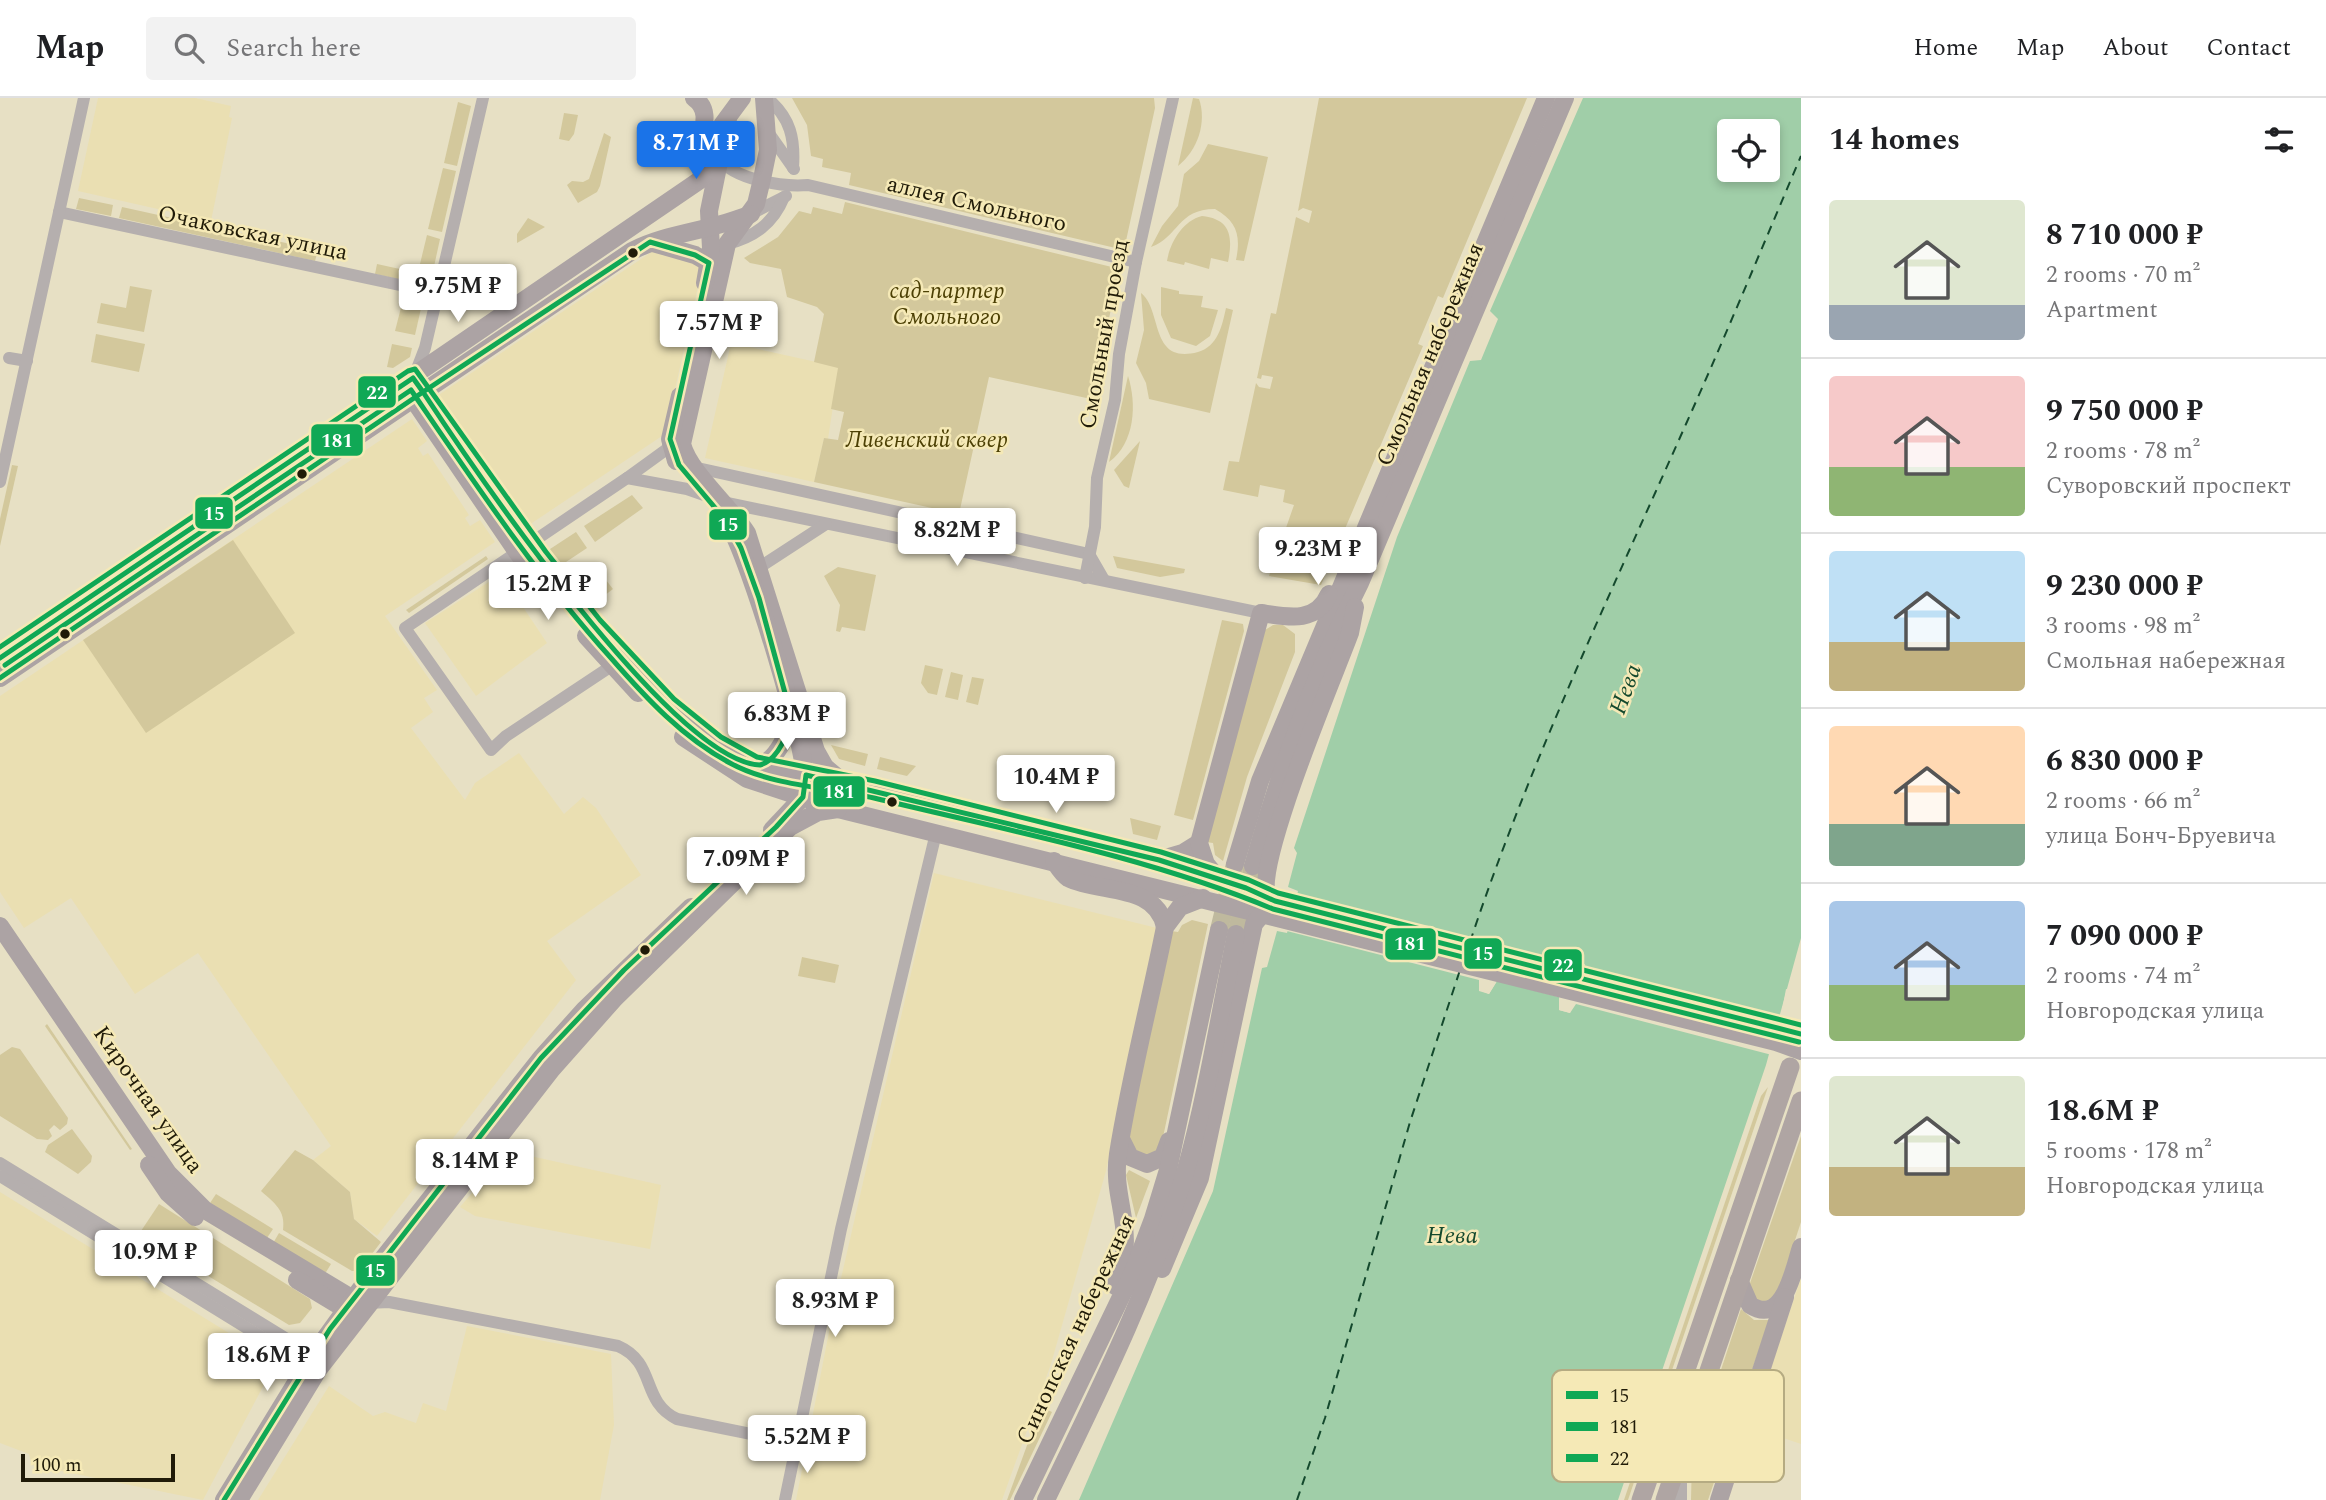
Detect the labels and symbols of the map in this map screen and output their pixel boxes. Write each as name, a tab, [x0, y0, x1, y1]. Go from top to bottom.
pin: 8.71M ₽	[631, 122, 761, 181]
street label: аллея Смольного	[883, 167, 1070, 242]
street label: Очаковская улица	[154, 196, 351, 271]
street label: Смольный проезд	[1071, 237, 1138, 432]
street label: Смольная набережная	[1367, 237, 1493, 472]
unlabelled marker	[626, 246, 640, 260]
pin: 9.75M ₽	[393, 264, 523, 324]
park label: сад-партер Смольного	[889, 274, 1005, 335]
pin: 7.57M ₽	[654, 302, 784, 361]
line badge: 22	[357, 375, 397, 409]
text: 22	[366, 379, 388, 408]
line badge: 181	[310, 423, 364, 457]
park label: Ливенский сквер	[845, 423, 1008, 458]
text: 181	[321, 427, 353, 456]
unlabelled marker	[295, 467, 309, 481]
line badge: 15	[194, 496, 234, 530]
text: 15	[203, 500, 225, 529]
line badge: 15	[708, 508, 748, 541]
pin: 8.82M ₽	[892, 508, 1022, 568]
text: 15	[717, 511, 739, 540]
pin: 9.23M ₽	[1253, 528, 1383, 587]
pin: 15.2M ₽	[483, 562, 613, 622]
unlabelled marker	[58, 627, 72, 641]
water label: Нева	[1600, 659, 1652, 720]
pin: 6.83M ₽	[722, 692, 852, 752]
pin: 10.4M ₽	[991, 756, 1121, 815]
line badge: 181	[812, 775, 866, 808]
text: 181	[823, 778, 855, 807]
unlabelled marker	[885, 795, 899, 809]
pin: 7.09M ₽	[681, 838, 811, 897]
line badge: 181	[1384, 927, 1437, 961]
text: 181	[1394, 930, 1426, 959]
line badge: 15	[1463, 937, 1503, 970]
text: 15	[1472, 940, 1494, 969]
unlabelled marker	[638, 943, 652, 957]
line badge: 22	[1543, 948, 1583, 982]
text: 22	[1552, 952, 1574, 981]
street label: Кирочная улица	[84, 1019, 212, 1181]
pin: 8.14M ₽	[410, 1140, 540, 1199]
street label: Синопская набережная	[1008, 1209, 1145, 1451]
water label: Нева	[1426, 1218, 1478, 1254]
pin: 10.9M ₽	[89, 1230, 219, 1290]
line badge: 15	[355, 1254, 396, 1287]
text: 15	[364, 1257, 386, 1286]
pin: 8.93M ₽	[770, 1280, 900, 1339]
pin: 18.6M ₽	[202, 1334, 332, 1393]
legend	[1552, 1370, 1784, 1482]
text: 15	[1610, 1382, 1629, 1411]
text: 181	[1610, 1413, 1639, 1442]
pin: 5.52M ₽	[742, 1416, 872, 1475]
text: 22	[1610, 1445, 1629, 1474]
scale bar	[21, 1451, 175, 1483]

